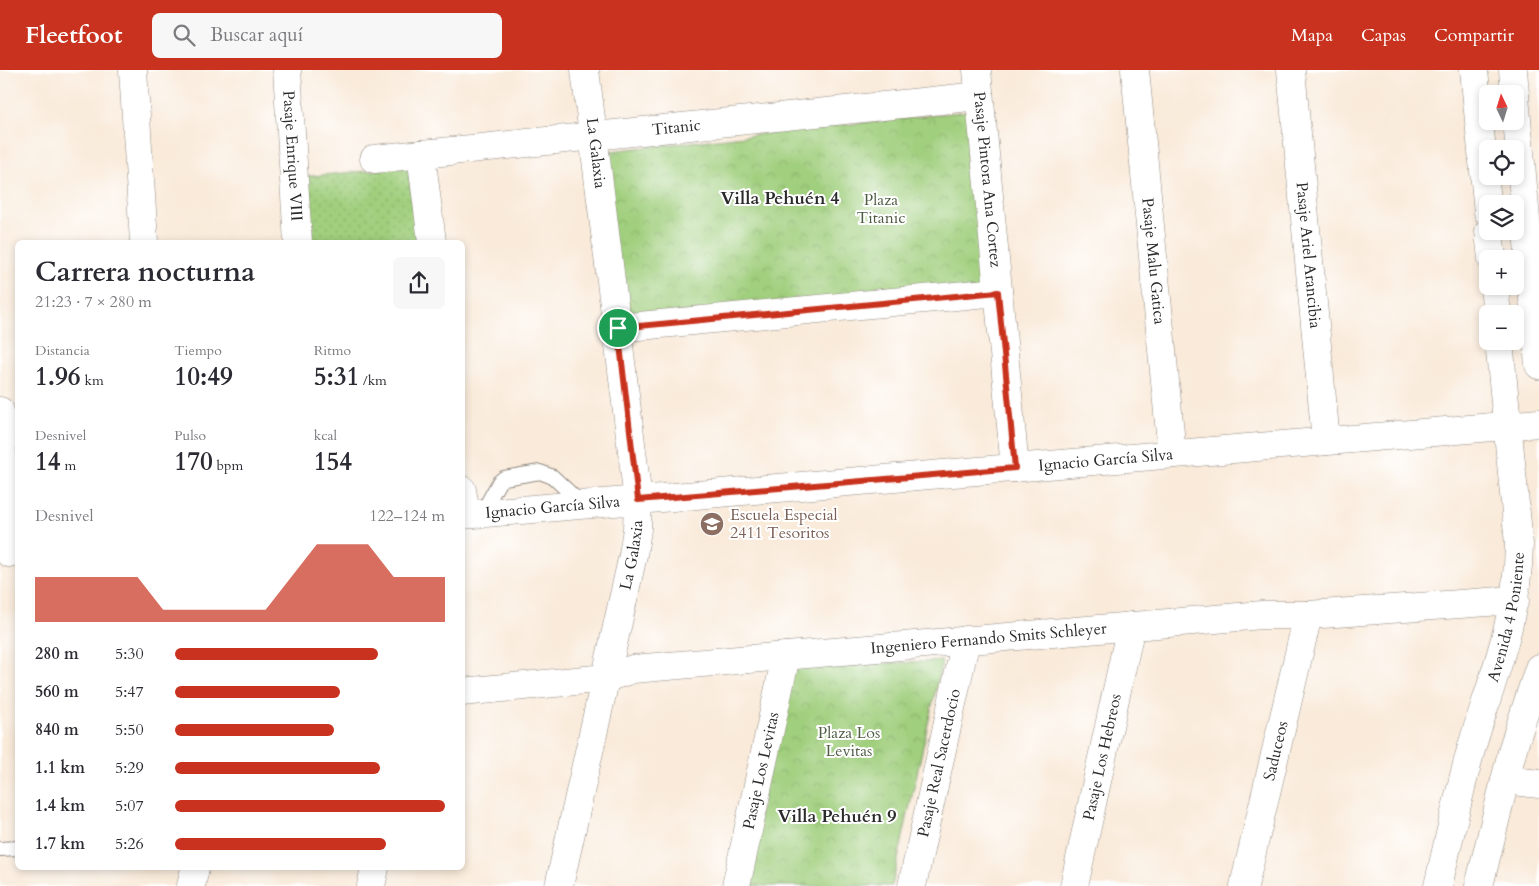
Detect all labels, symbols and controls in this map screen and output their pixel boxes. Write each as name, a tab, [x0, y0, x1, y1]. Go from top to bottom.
search box	[152, 13, 502, 58]
text: Fleetfoot	[25, 19, 122, 52]
icon: search	[170, 21, 198, 49]
text: Buscar aquí	[210, 22, 303, 48]
text: Mapa	[1291, 23, 1333, 48]
text: Capas	[1361, 23, 1406, 48]
text: Compartir	[1434, 23, 1514, 48]
north arrow	[1479, 85, 1524, 130]
map controls	[1479, 85, 1524, 350]
street label: Pasaje Enrique VIII	[277, 90, 308, 222]
street label: Pasaje Pintora Ana Cortez	[968, 91, 1007, 268]
street label: Titanic	[651, 114, 702, 141]
street label: La Galaxia	[581, 117, 611, 190]
button: locate	[1479, 140, 1524, 185]
street label: Pasaje Ariel Arancibia	[1291, 181, 1326, 330]
district label: Villa Pehuén 4	[720, 186, 840, 211]
park label: Plaza Titanic	[856, 189, 906, 229]
button: layers	[1479, 195, 1524, 240]
street label: Pasaje Malu Gatica	[1136, 197, 1170, 326]
button: +	[1479, 250, 1524, 295]
text: Carrera nocturna	[35, 253, 255, 291]
button: share	[393, 257, 445, 309]
text: 21:23 · 7 × 280 m	[35, 291, 152, 313]
button: −	[1479, 305, 1524, 350]
pin	[597, 307, 639, 349]
icon: arrive	[604, 314, 632, 342]
text: Distancia	[35, 341, 90, 360]
text: Tiempo	[174, 341, 222, 360]
text: Ritmo	[314, 341, 351, 360]
text: 1.96	[35, 360, 81, 394]
text: 10:49	[174, 360, 233, 394]
text: 5:31	[314, 360, 359, 394]
text: km	[81, 371, 104, 390]
text: /km	[359, 371, 387, 390]
text: Desnivel	[35, 426, 86, 445]
text: Pulso	[174, 426, 206, 445]
text: kcal	[314, 426, 337, 445]
street label: Ignacio García Silva	[1037, 443, 1174, 477]
text: 14	[35, 445, 61, 479]
text: 170	[174, 445, 213, 479]
text: 154	[314, 445, 352, 479]
text: m	[61, 456, 76, 475]
text: bpm	[213, 456, 243, 475]
street label: Ignacio García Silva	[484, 491, 621, 524]
place label: Escuela Especial 2411 Tesoritos	[730, 504, 838, 544]
text: Desnivel	[35, 505, 94, 527]
text: 122–124 m	[369, 505, 445, 527]
school or university icon: Escuela Especial 2411 Tesoritos	[699, 511, 725, 537]
street label: La Galaxia	[614, 520, 648, 592]
street label: Avenida 4 Poniente	[1482, 551, 1530, 685]
street label: Ingeniero Fernando Smits Schleyer	[870, 617, 1108, 660]
text: 280 m	[35, 643, 79, 665]
text: 5:30	[115, 643, 144, 665]
text: 560 m	[35, 681, 79, 703]
text: 5:47	[115, 681, 144, 703]
street label: Pasaje Real Sacerdocio	[912, 686, 966, 839]
street label: Pasaje Los Hebreos	[1078, 692, 1127, 822]
street label: Pasaje Los Levitas	[738, 710, 785, 831]
text: 840 m	[35, 719, 79, 741]
text: 5:50	[115, 719, 144, 741]
street label: Saduceos	[1258, 719, 1294, 783]
park label: Plaza Los Levitas	[818, 722, 880, 762]
text: 1.1 km	[35, 757, 85, 779]
text: 5:29	[115, 757, 144, 779]
text: 1.4 km	[35, 795, 85, 817]
text: 5:07	[115, 795, 144, 817]
district label: Villa Pehuén 9	[777, 804, 897, 829]
text: 1.7 km	[35, 833, 85, 855]
text: 5:26	[115, 833, 144, 855]

